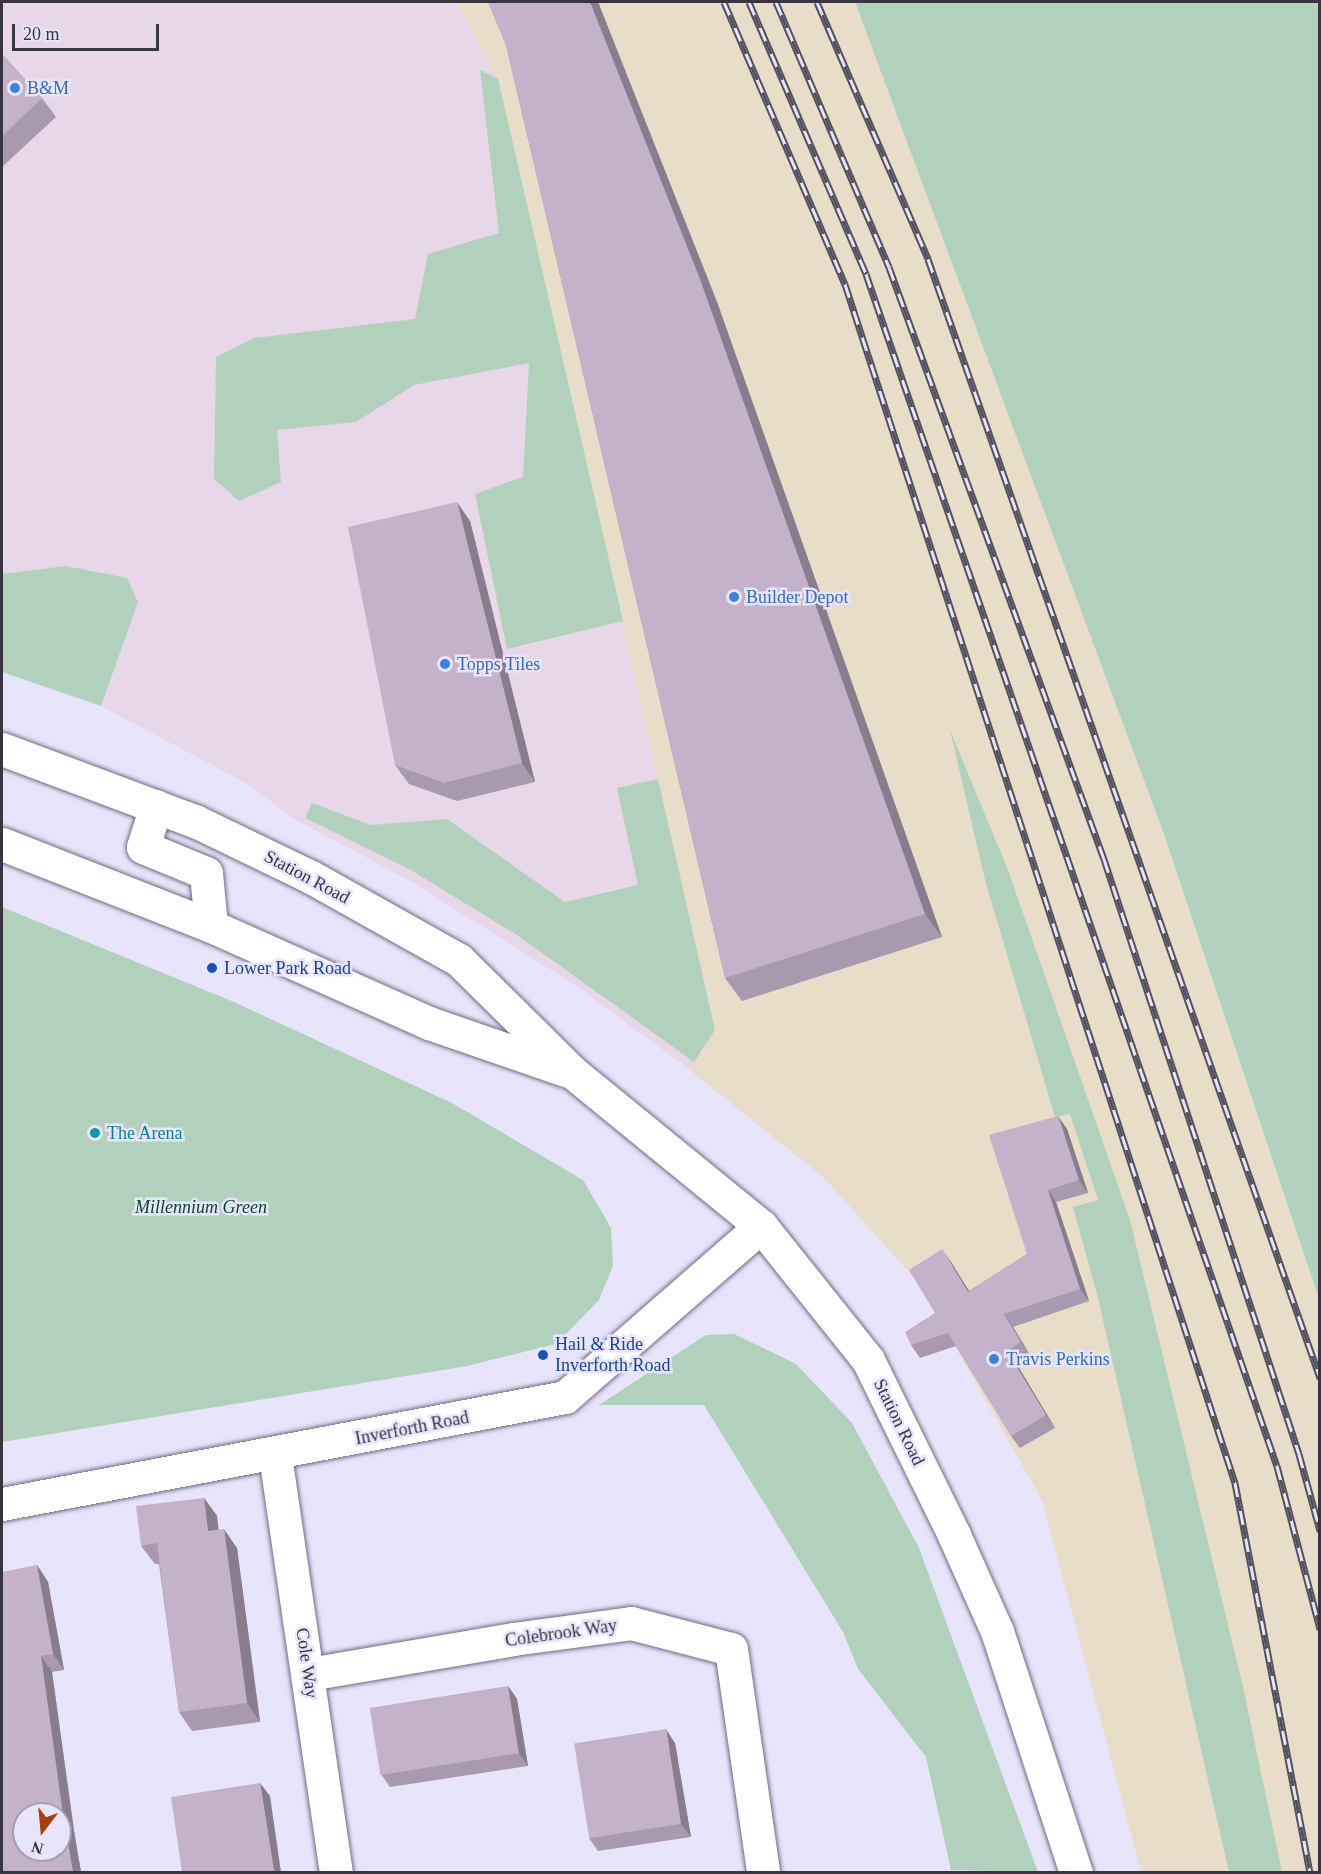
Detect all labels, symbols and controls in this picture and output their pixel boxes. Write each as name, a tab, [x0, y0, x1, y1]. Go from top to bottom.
scale bar	[15, 12, 162, 50]
text: 20 m	[23, 24, 60, 44]
place label: B&M	[27, 77, 69, 99]
marker: B&M	[8, 81, 22, 95]
place label: Builder Depot	[746, 586, 848, 608]
marker: Builder Depot	[727, 590, 741, 604]
place label: Topps Tiles	[457, 653, 541, 675]
marker: Topps Tiles	[438, 657, 452, 671]
street label: Station Road	[261, 846, 353, 908]
place label: Lower Park Road	[224, 957, 351, 979]
marker: Lower Park Road	[205, 961, 219, 975]
place label: The Arena	[107, 1122, 183, 1144]
marker: The Arena	[88, 1126, 102, 1140]
park label: Millennium Green	[135, 1196, 267, 1218]
place label: Hail & Ride Inverforth Road	[555, 1334, 670, 1376]
marker: Hail & Ride Inverforth Road	[536, 1348, 550, 1362]
place label: Travis Perkins	[1006, 1348, 1110, 1370]
marker: Travis Perkins	[987, 1352, 1001, 1366]
street label: Station Road	[869, 1375, 929, 1469]
street label: Inverforth Road	[353, 1406, 471, 1450]
street label: Colebrook Way	[504, 1614, 618, 1652]
street label: Cole Way	[291, 1626, 323, 1700]
north arrow	[12, 1802, 72, 1862]
text: N	[30, 1838, 45, 1858]

